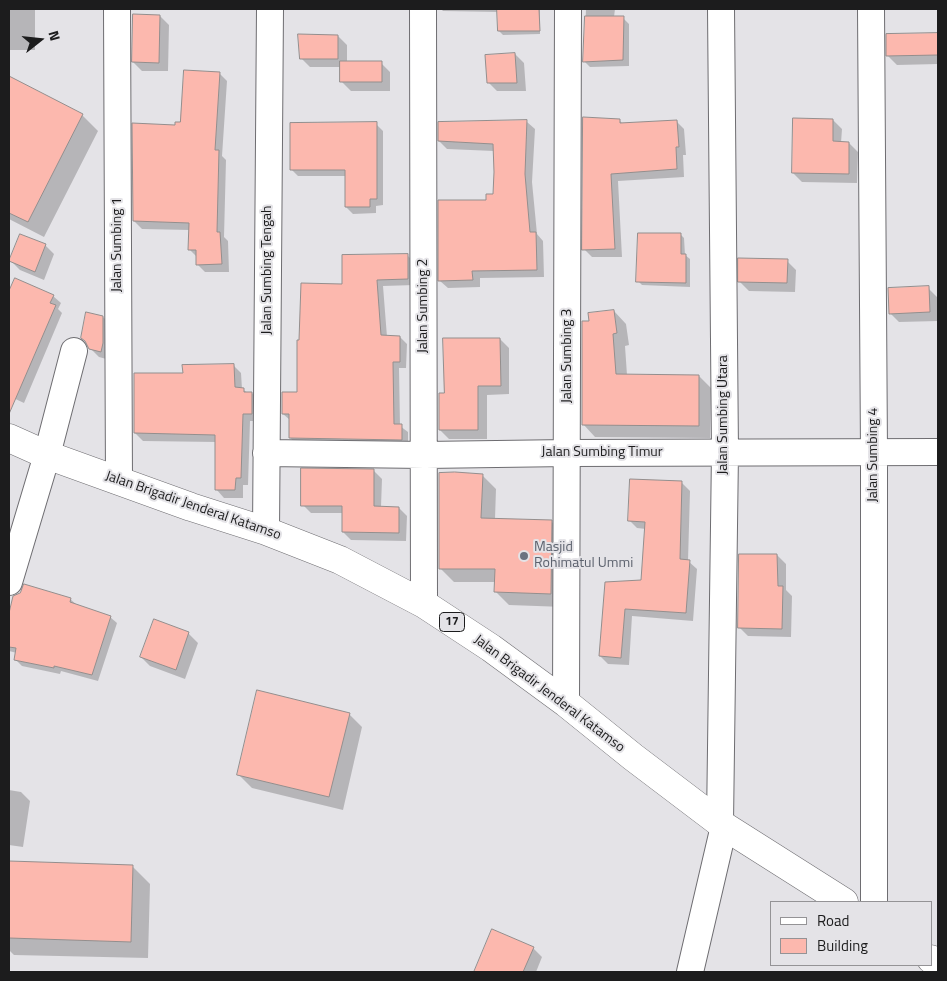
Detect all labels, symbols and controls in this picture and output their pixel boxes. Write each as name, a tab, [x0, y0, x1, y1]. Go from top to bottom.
north arrow	[15, 15, 65, 65]
text: N	[43, 28, 66, 43]
street label: Jalan Sumbing 1	[110, 198, 126, 292]
street label: Jalan Sumbing Tengah	[260, 205, 276, 335]
street label: Jalan Sumbing 2	[416, 259, 432, 353]
street label: Jalan Sumbing 3	[560, 309, 576, 403]
street label: Jalan Sumbing Utara	[716, 355, 732, 475]
street label: Jalan Sumbing 4	[866, 408, 882, 502]
street label: Jalan Sumbing Timur	[541, 445, 663, 461]
street label: Jalan Brigadir Jenderal Katamso	[103, 468, 283, 544]
place label: Masjid Rohimatul Ummi	[534, 540, 633, 572]
marker: Masjid Rohimatul Ummi	[518, 550, 530, 562]
road number: 17	[440, 612, 464, 632]
street label: Jalan Brigadir Jenderal Katamso	[470, 632, 628, 756]
legend	[770, 901, 932, 966]
text: Road	[817, 909, 849, 932]
text: Building	[817, 934, 868, 957]

